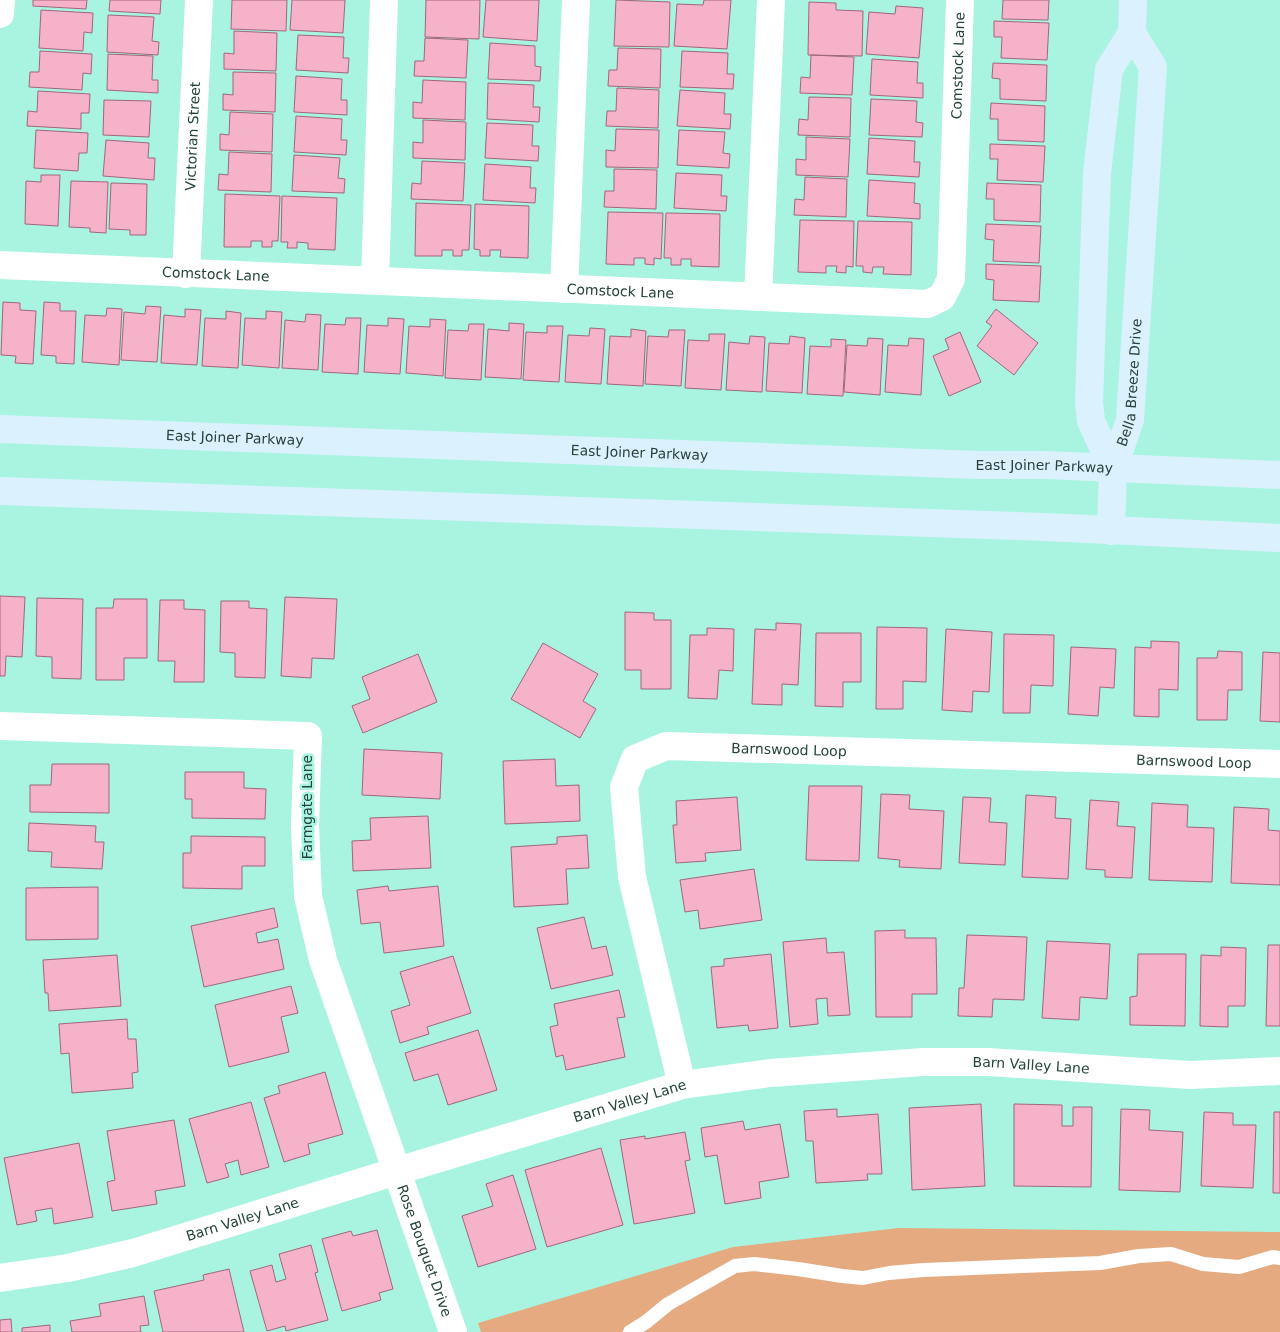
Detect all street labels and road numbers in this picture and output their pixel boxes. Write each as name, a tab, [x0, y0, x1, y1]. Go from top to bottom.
street label: Comstock Lane	[948, 12, 968, 120]
street label: Victorian Street	[182, 81, 203, 191]
street label: Comstock Lane	[162, 264, 270, 284]
street label: Comstock Lane	[566, 281, 675, 301]
street label: Bella Breeze Drive	[1113, 318, 1145, 449]
street label: East Joiner Parkway	[166, 427, 304, 448]
street label: East Joiner Parkway	[570, 442, 709, 463]
street label: East Joiner Parkway	[976, 457, 1113, 476]
street label: Barnswood Loop	[731, 740, 847, 759]
street label: Barnswood Loop	[1136, 752, 1252, 771]
street label: Farmgate Lane	[299, 755, 315, 859]
street label: Barn Valley Lane	[973, 1054, 1090, 1077]
street label: Barn Valley Lane	[571, 1076, 688, 1125]
street label: Rose Bouquet Drive	[394, 1183, 455, 1319]
street label: Barn Valley Lane	[184, 1194, 301, 1244]

